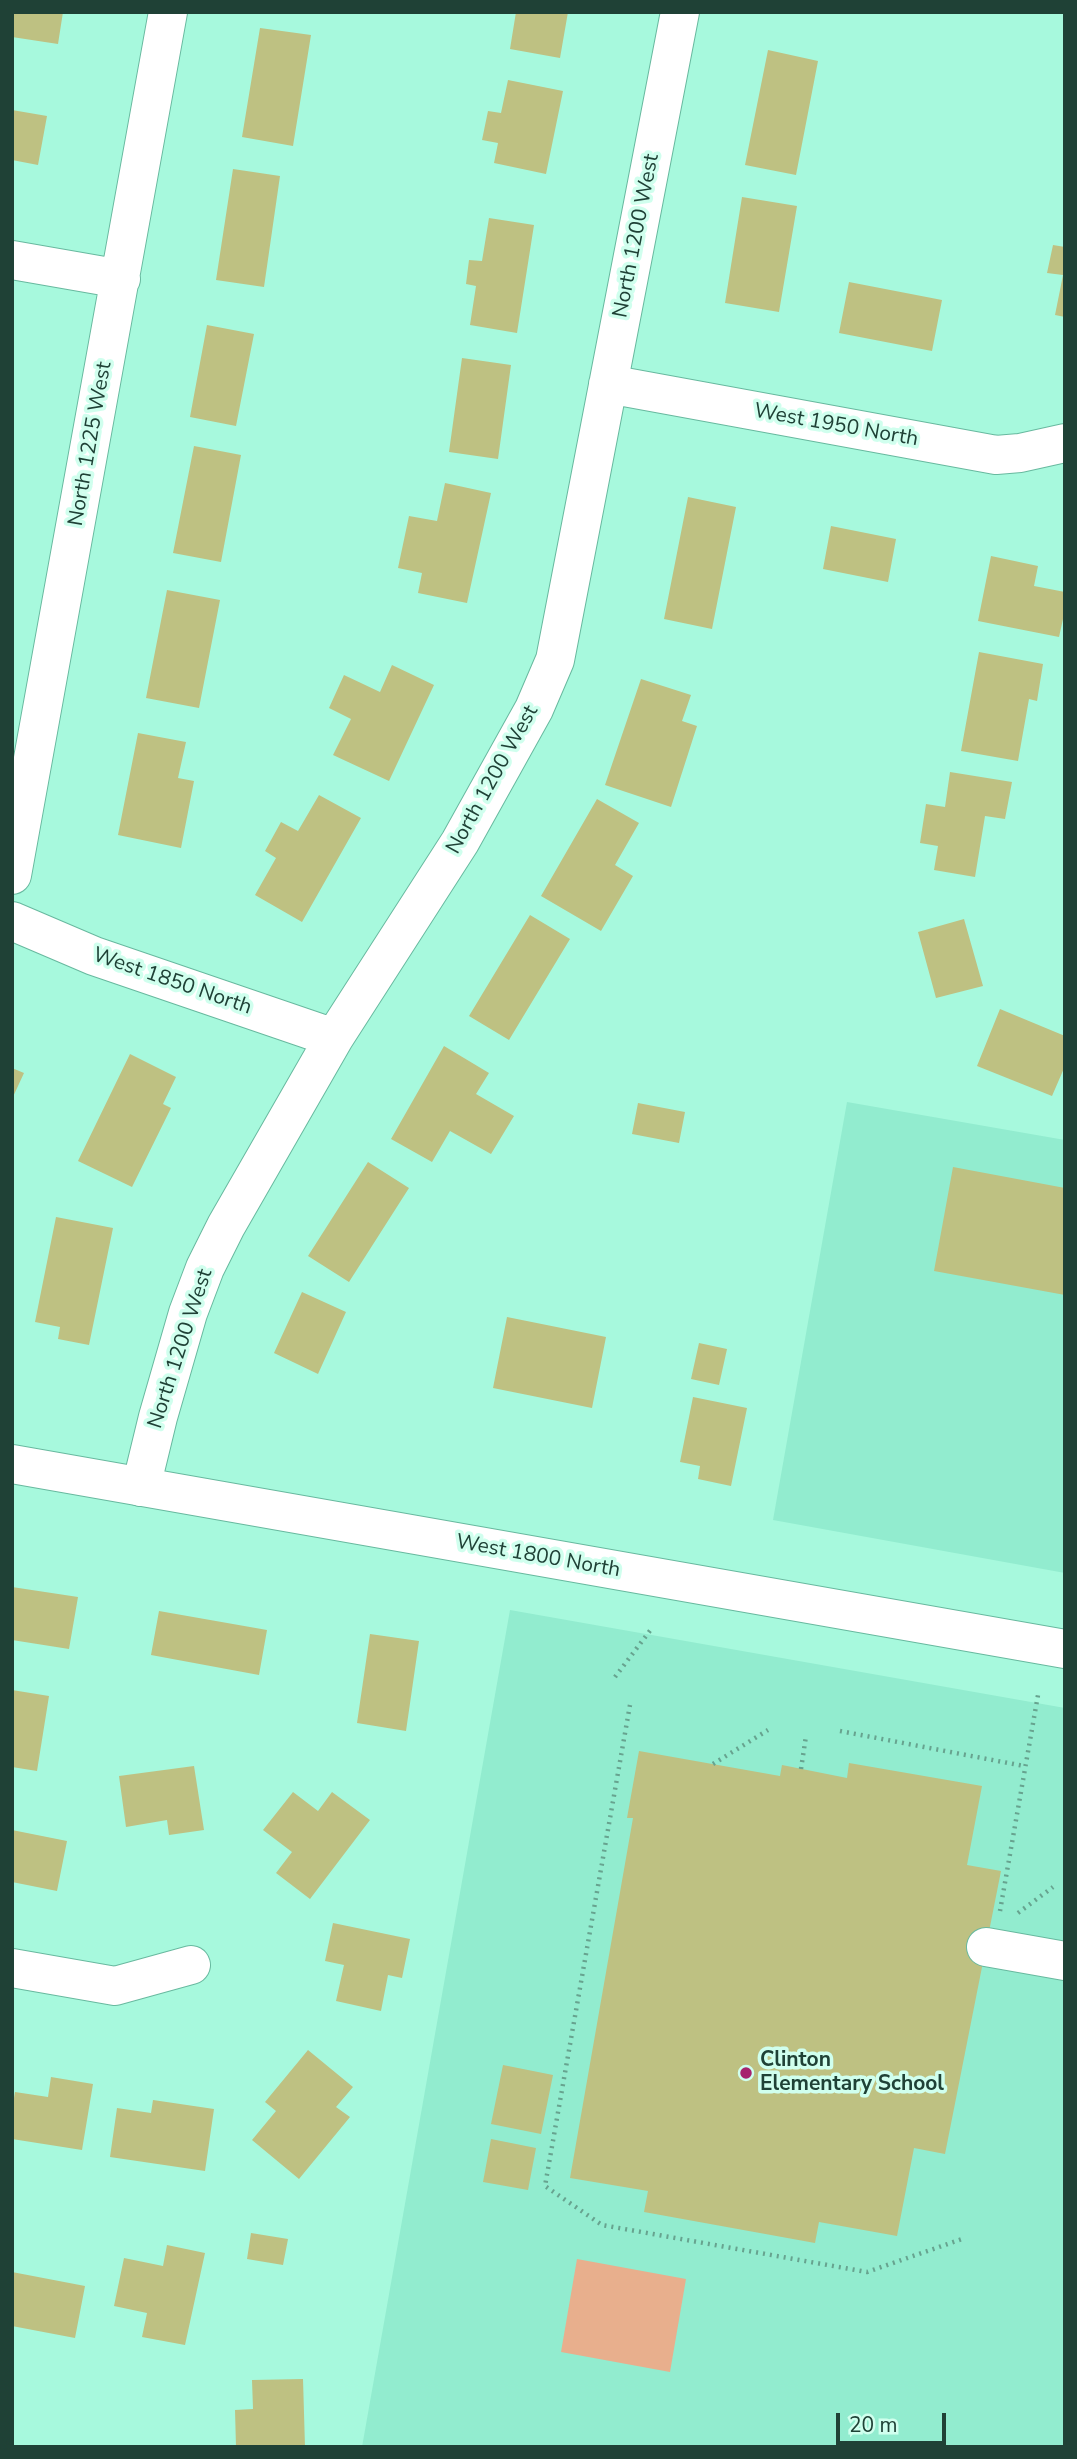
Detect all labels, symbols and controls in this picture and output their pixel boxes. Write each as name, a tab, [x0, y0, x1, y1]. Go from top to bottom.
street label: North 1200 West	[609, 152, 665, 320]
street label: North 1225 West	[64, 360, 118, 528]
street label: West 1950 North	[752, 399, 920, 453]
street label: North 1200 West	[442, 701, 544, 859]
street label: West 1850 North	[89, 943, 255, 1021]
street label: North 1200 West	[143, 1266, 219, 1432]
street label: West 1800 North	[454, 1530, 622, 1584]
place label: Clinton Elementary School	[760, 2048, 944, 2098]
marker: Clinton Elementary School	[738, 2065, 754, 2081]
scale bar	[839, 2400, 949, 2444]
text: 20 m	[849, 2411, 898, 2439]

